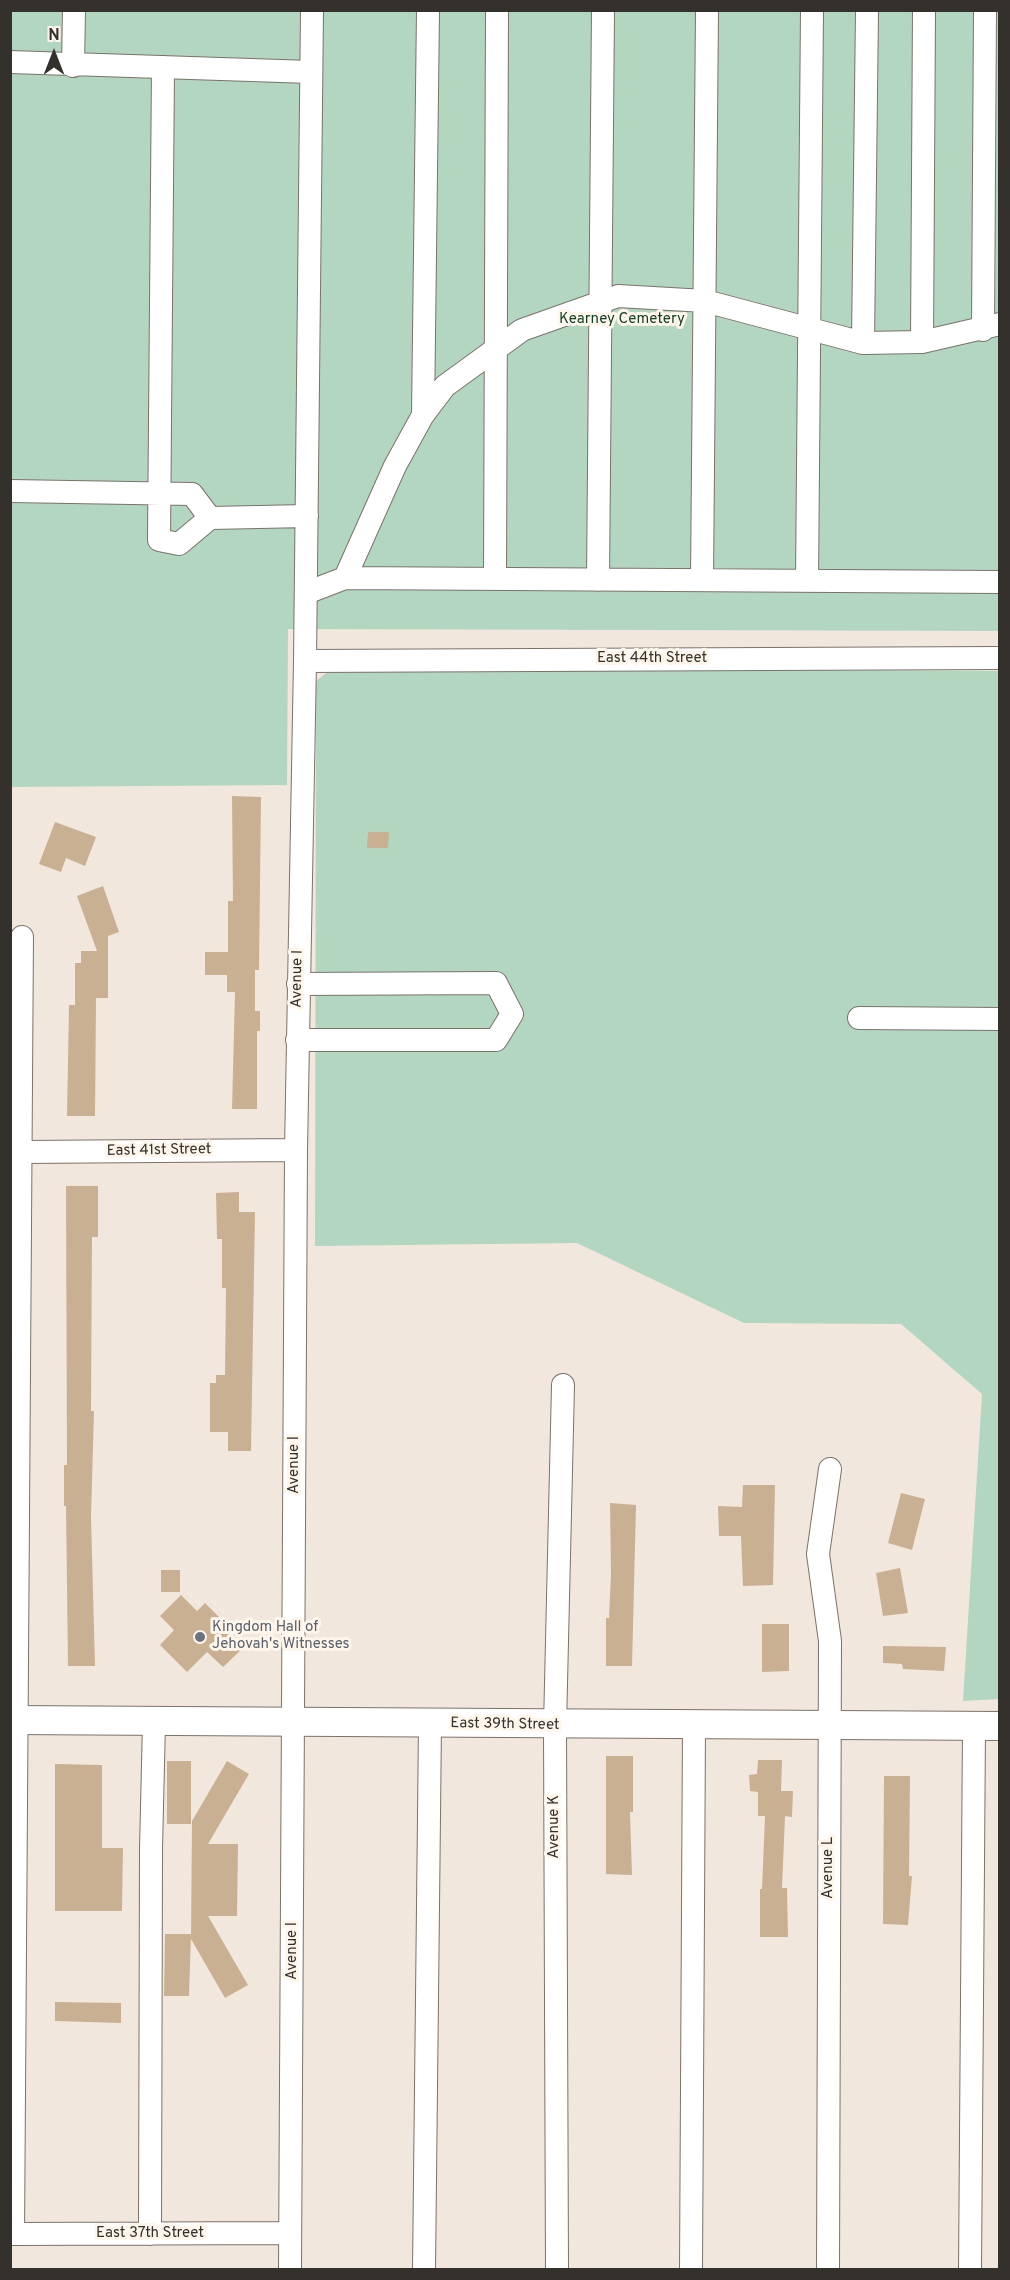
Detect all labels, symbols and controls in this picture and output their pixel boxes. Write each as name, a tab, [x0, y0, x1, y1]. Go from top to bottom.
north arrow	[24, 24, 84, 84]
text: N	[48, 26, 60, 46]
park label: Kearney Cemetery	[559, 311, 685, 329]
street label: East 44th Street	[597, 650, 707, 668]
street label: Avenue I	[288, 950, 308, 1008]
street label: East 41st Street	[106, 1141, 212, 1161]
street label: Avenue I	[286, 1436, 304, 1494]
place label: Kingdom Hall of Jehovah's Witnesses	[212, 1619, 350, 1654]
marker: Kingdom Hall of Jehovah's Witnesses	[193, 1630, 207, 1644]
street label: East 39th Street	[450, 1715, 560, 1735]
street label: Avenue K	[546, 1795, 564, 1859]
street label: Avenue L	[820, 1837, 838, 1899]
street label: Avenue I	[284, 1922, 302, 1980]
street label: East 37th Street	[96, 2225, 204, 2243]

